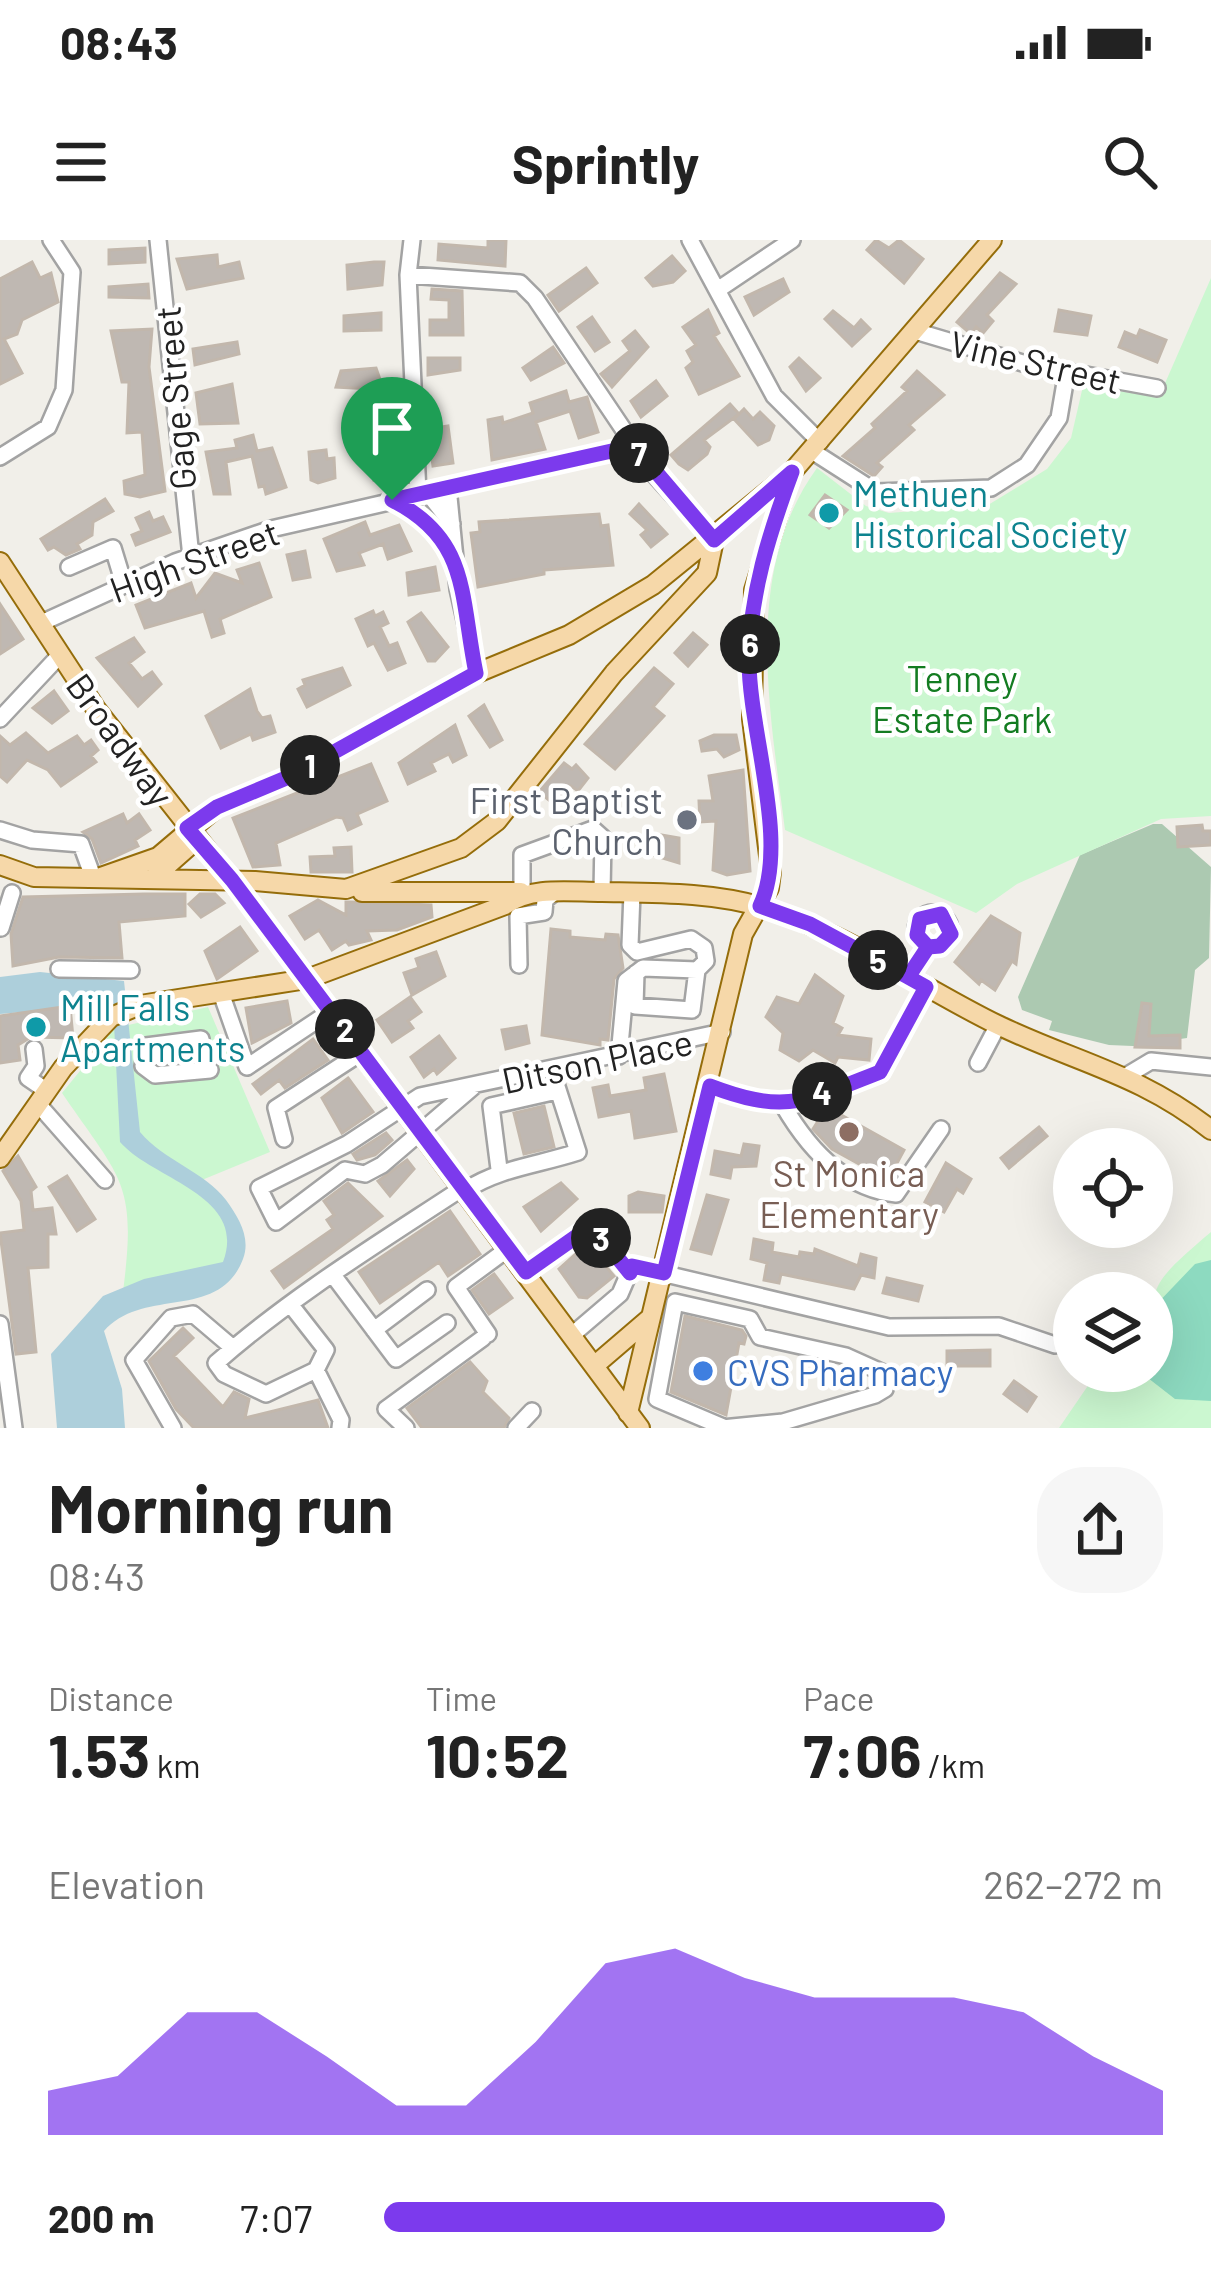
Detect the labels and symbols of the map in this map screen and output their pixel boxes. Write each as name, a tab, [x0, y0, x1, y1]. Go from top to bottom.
street label: Gage Street	[145, 304, 203, 492]
street label: Vine Street	[946, 320, 1126, 402]
pin	[341, 377, 443, 500]
pin: 7	[609, 423, 669, 483]
place label: Methuen Historical Society	[853, 471, 1127, 555]
marker: Methuen Historical Society	[816, 500, 842, 526]
street label: High Street	[104, 510, 284, 610]
pin: 6	[720, 614, 780, 674]
park label: Tenney Estate Park	[872, 656, 1052, 740]
street label: Broadway	[58, 664, 184, 814]
pin: 1	[280, 735, 340, 795]
place label: First Baptist Church	[469, 778, 663, 862]
marker: First Baptist Church	[674, 807, 700, 833]
pin: 5	[848, 930, 908, 990]
place label: Mill Falls Apartments	[60, 985, 245, 1069]
pin: 2	[315, 999, 375, 1059]
marker: Mill Falls Apartments	[23, 1014, 49, 1040]
street label: Ditson Place	[498, 1019, 696, 1101]
pin: 4	[792, 1062, 852, 1122]
marker: St Monica Elementary	[836, 1119, 862, 1145]
place label: St Monica Elementary	[759, 1151, 939, 1235]
pin: 3	[571, 1208, 631, 1268]
place label: CVS Pharmacy	[727, 1350, 953, 1393]
marker: CVS Pharmacy	[690, 1358, 716, 1384]

